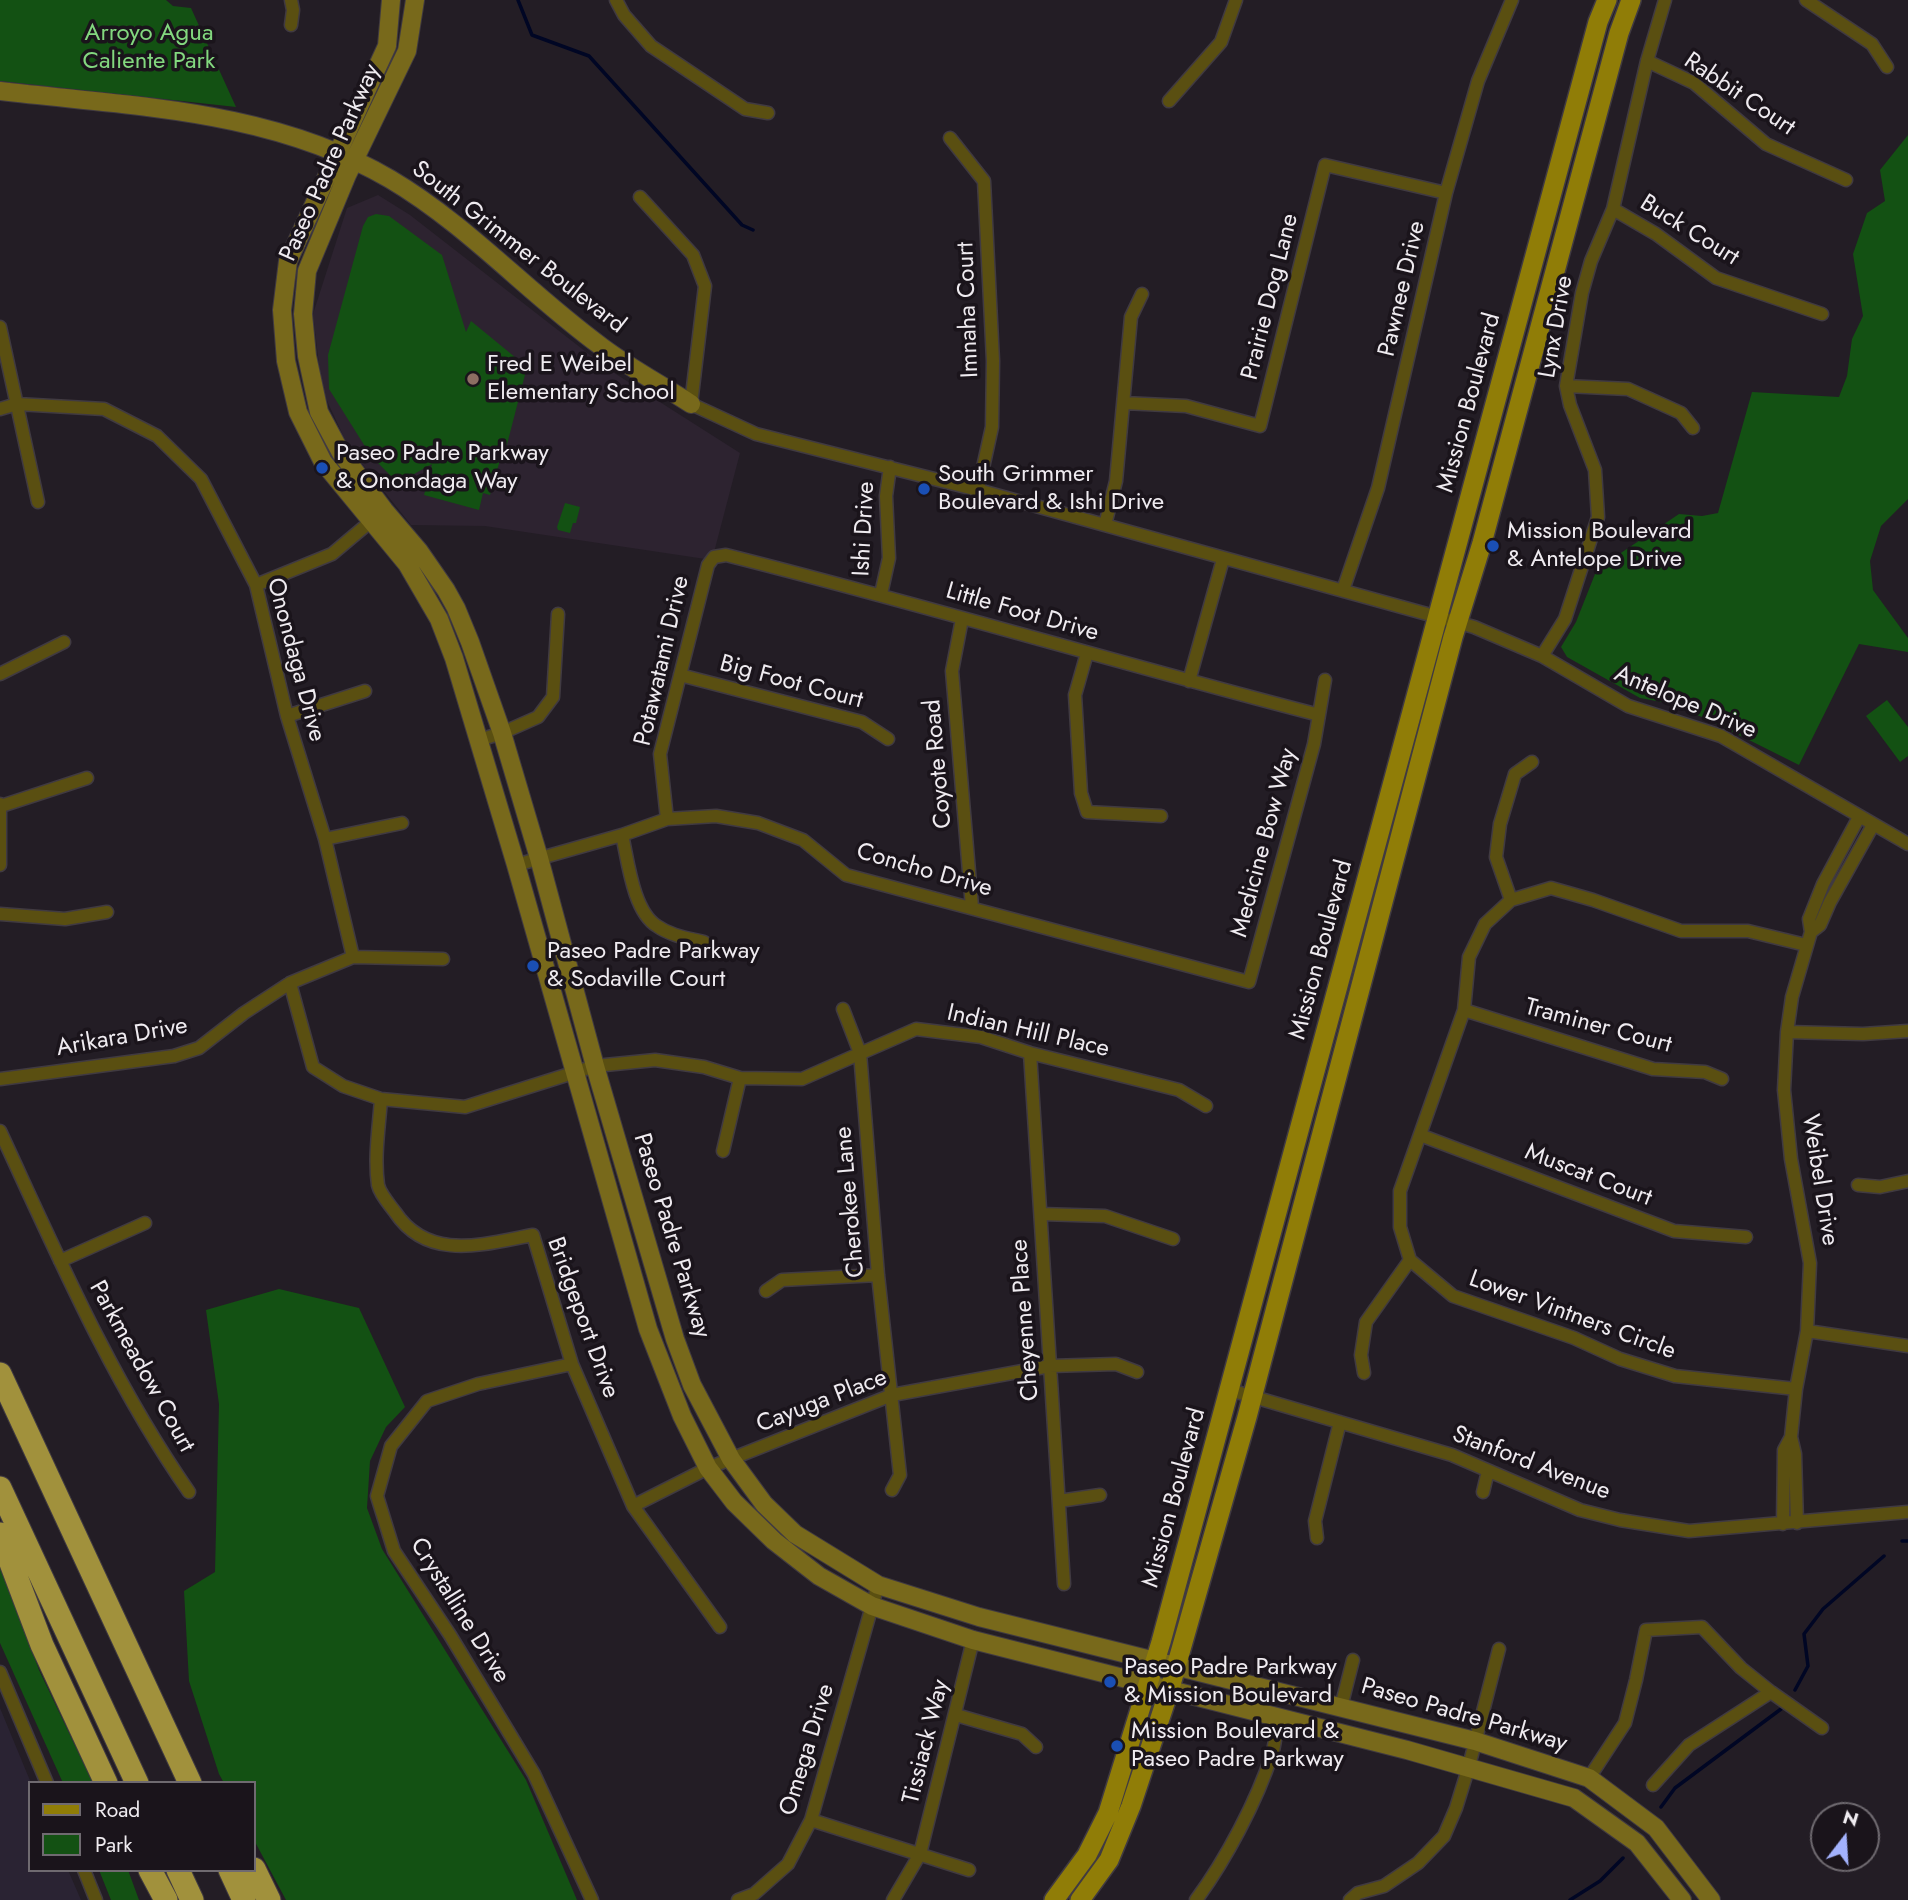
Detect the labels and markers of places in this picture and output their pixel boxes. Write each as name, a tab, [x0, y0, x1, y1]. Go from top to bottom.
place label: Fred E Weibel Elementary School	[487, 351, 675, 407]
marker: Fred E Weibel Elementary School	[465, 371, 481, 387]
place label: Paseo Padre Parkway & Onondaga Way	[336, 440, 549, 496]
marker: Paseo Padre Parkway & Onondaga Way	[314, 460, 330, 476]
place label: South Grimmer Boulevard & Ishi Drive	[938, 461, 1164, 517]
marker: South Grimmer Boulevard & Ishi Drive	[916, 481, 932, 497]
place label: Mission Boulevard & Antelope Drive	[1507, 518, 1692, 574]
marker: Mission Boulevard & Antelope Drive	[1485, 538, 1501, 554]
place label: Paseo Padre Parkway & Sodaville Court	[547, 938, 760, 994]
marker: Paseo Padre Parkway & Sodaville Court	[525, 958, 541, 974]
place label: Paseo Padre Parkway & Mission Boulevard	[1124, 1654, 1337, 1710]
marker: Paseo Padre Parkway & Mission Boulevard	[1102, 1674, 1118, 1690]
place label: Mission Boulevard & Paseo Padre Parkway	[1131, 1718, 1344, 1774]
marker: Mission Boulevard & Paseo Padre Parkway	[1109, 1738, 1125, 1754]

